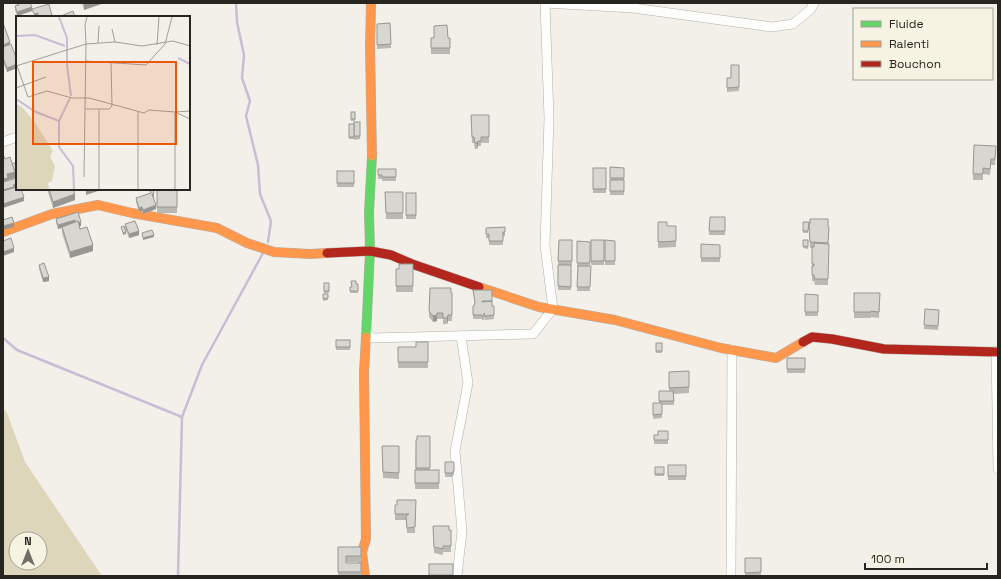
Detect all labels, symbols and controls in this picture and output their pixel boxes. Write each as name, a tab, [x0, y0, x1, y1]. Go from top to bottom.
legend	[853, 8, 993, 80]
inset map	[16, 16, 190, 190]
text: Fluide	[889, 16, 924, 32]
text: Ralenti	[889, 36, 929, 52]
text: Bouchon	[889, 56, 941, 72]
north arrow	[8, 531, 48, 571]
text: N	[24, 534, 32, 548]
scale bar	[865, 545, 987, 571]
text: 100 m	[871, 551, 905, 567]

